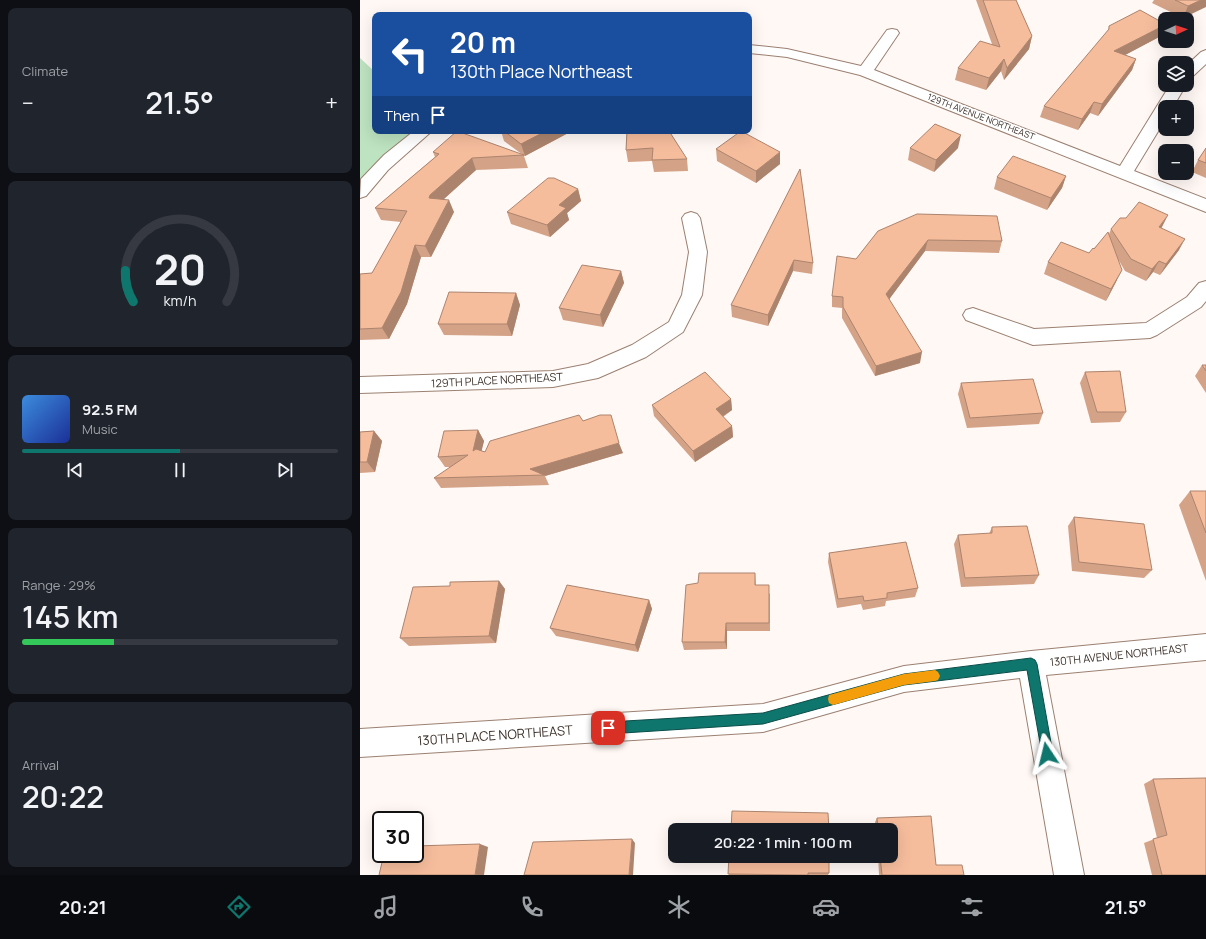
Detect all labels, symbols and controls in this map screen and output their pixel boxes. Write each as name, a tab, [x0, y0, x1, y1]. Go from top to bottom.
north arrow	[1158, 12, 1194, 48]
map controls	[1158, 12, 1194, 180]
text: 20 m	[450, 23, 516, 61]
icon: left	[384, 28, 436, 80]
button: layers	[1158, 56, 1194, 92]
text: 130th Place Northeast	[450, 59, 633, 83]
text: Climate	[22, 62, 68, 80]
text: 21.5°	[145, 82, 214, 123]
text: −	[22, 88, 34, 118]
text: +	[325, 88, 338, 118]
street label: 129TH AVENUE NORTHEAST	[926, 90, 1037, 143]
button: +	[1158, 100, 1194, 136]
icon: arrive	[427, 104, 449, 126]
text: Then	[384, 105, 419, 126]
button: −	[1158, 144, 1194, 180]
text: 20	[154, 241, 206, 297]
text: km/h	[163, 291, 197, 310]
street label: 129TH PLACE NORTHEAST	[431, 369, 564, 390]
text: 92.5 FM	[82, 399, 137, 420]
text: Music	[82, 420, 118, 438]
icon: previous	[64, 459, 86, 481]
icon: pause	[169, 459, 191, 481]
icon: next	[274, 459, 296, 481]
text: Range · 29%	[22, 576, 96, 594]
text: 145 km	[22, 596, 118, 637]
street label: 130TH AVENUE NORTHEAST	[1049, 640, 1189, 669]
pin	[591, 711, 625, 745]
icon: arrive	[597, 717, 619, 739]
street label: 130TH PLACE NORTHEAST	[417, 721, 573, 749]
position arrow	[1026, 733, 1068, 775]
text: Arrival	[22, 756, 59, 774]
text: 20:22	[22, 776, 104, 817]
speed limit sign: 30	[372, 811, 424, 863]
text: 20:22 · 1 min · 100 m	[714, 832, 852, 853]
icon: directions	[225, 893, 253, 921]
icon: music	[372, 893, 400, 921]
icon: phone	[518, 893, 546, 921]
icon: climate	[665, 893, 693, 921]
icon: car	[812, 893, 840, 921]
icon: filters	[958, 893, 986, 921]
text: 20:21	[59, 895, 107, 919]
text: 21.5°	[1105, 895, 1147, 919]

